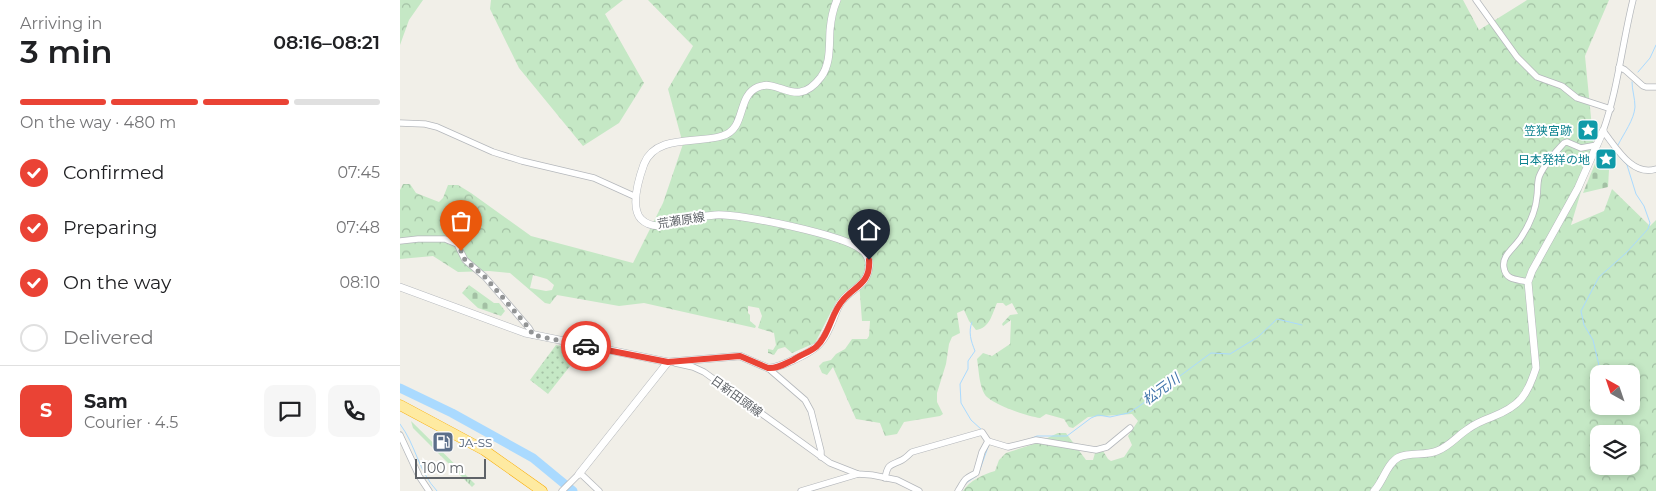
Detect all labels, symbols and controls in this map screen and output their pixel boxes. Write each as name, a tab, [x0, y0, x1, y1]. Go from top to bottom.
text: Arriving in	[20, 14, 102, 33]
text: 08:16–08:21	[273, 31, 380, 54]
text: 3 min	[20, 32, 112, 71]
text: On the way · 480 m	[20, 113, 176, 132]
place icon: 笠狭宮跡	[1576, 118, 1600, 142]
place label: 笠狭宮跡	[1524, 123, 1572, 138]
place icon: 日本発祥の地	[1594, 147, 1618, 171]
place label: 日本発祥の地	[1518, 152, 1590, 167]
icon: check	[20, 159, 48, 187]
text: Confirmed	[63, 161, 164, 184]
text: 07:45	[337, 163, 380, 182]
pin	[440, 200, 482, 251]
icon: bag	[447, 207, 475, 235]
street label: 荒瀬原線	[656, 209, 706, 231]
pin	[848, 209, 890, 260]
icon: check	[20, 214, 48, 242]
text: Preparing	[63, 216, 158, 239]
icon: home	[855, 216, 883, 244]
text: 07:48	[336, 218, 380, 237]
icon: check	[20, 269, 48, 297]
text: On the way	[63, 271, 171, 294]
text: 08:10	[339, 273, 380, 292]
courier	[561, 321, 611, 371]
text: Delivered	[63, 326, 154, 349]
icon: car	[572, 332, 600, 360]
north arrow	[1590, 365, 1640, 415]
map controls	[1590, 365, 1640, 475]
water label: 松元川	[1139, 368, 1185, 409]
street label: 日新田頭線	[708, 372, 766, 420]
button: chat	[264, 385, 316, 437]
button: phone	[328, 385, 380, 437]
text: Sam	[84, 390, 128, 413]
text: S	[40, 399, 52, 422]
text: Courier · 4.5	[84, 413, 178, 432]
button: layers	[1590, 425, 1640, 475]
fuel station icon: JA-SS	[431, 430, 455, 454]
place label: JA-SS	[458, 435, 492, 450]
scale bar	[415, 456, 486, 479]
text: 100 m	[422, 459, 464, 477]

